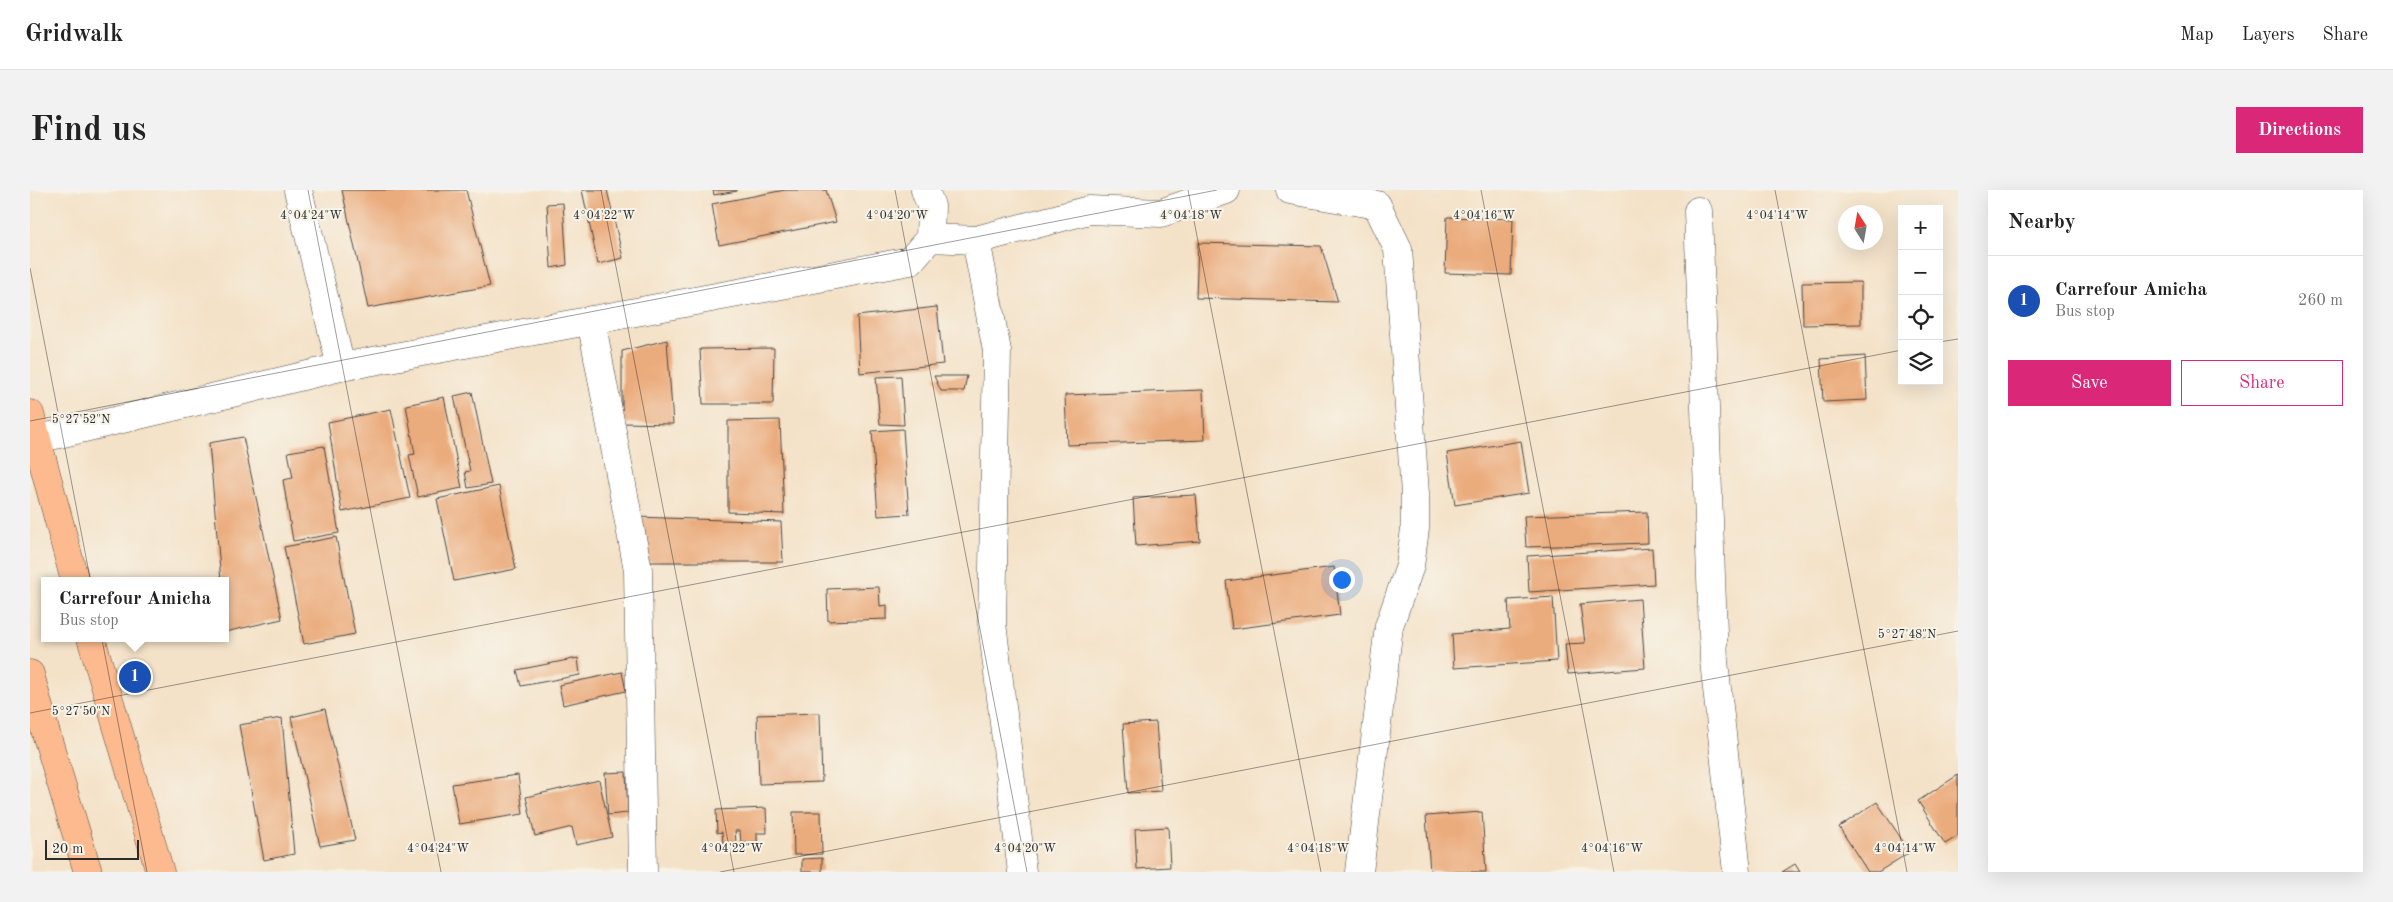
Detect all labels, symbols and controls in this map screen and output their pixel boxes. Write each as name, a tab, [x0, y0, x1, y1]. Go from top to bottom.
text: Gridwalk	[25, 23, 123, 47]
text: Map	[2180, 26, 2214, 44]
text: Layers	[2242, 26, 2294, 44]
text: Share	[2322, 26, 2368, 44]
button: Directions	[2236, 107, 2363, 153]
text: Find us	[30, 113, 146, 148]
north arrow	[1838, 205, 1883, 250]
map controls	[1898, 205, 1943, 385]
button: +	[1898, 205, 1943, 250]
text: 4°04'24"W	[280, 210, 342, 222]
text: 4°04'22"W	[573, 210, 635, 222]
text: 4°04'20"W	[866, 210, 928, 222]
text: 4°04'18"W	[1160, 210, 1222, 222]
text: 4°04'16"W	[1453, 210, 1515, 222]
text: 4°04'14"W	[1746, 210, 1808, 222]
text: Nearby	[2008, 212, 2076, 233]
button: −	[1898, 250, 1943, 295]
text: Carrefour Amicha	[2055, 281, 2207, 300]
text: 1	[2019, 293, 2029, 309]
text: 260 m	[2298, 293, 2343, 309]
button: locate	[1898, 295, 1943, 340]
text: Bus stop	[2055, 304, 2115, 320]
button: layers	[1898, 340, 1943, 385]
button: Save	[2008, 360, 2171, 406]
button: Share	[2181, 360, 2343, 406]
text: 5°27'52"N	[52, 413, 110, 426]
your location	[1329, 567, 1355, 593]
popup	[41, 577, 229, 642]
text: Carrefour Amicha	[59, 590, 211, 609]
text: Bus stop	[59, 613, 119, 629]
text: 5°27'48"N	[1878, 628, 1936, 641]
pin: 1	[119, 658, 151, 696]
text: 5°27'50"N	[52, 705, 110, 718]
scale bar	[45, 837, 139, 860]
text: 20 m	[52, 842, 83, 856]
text: 4°04'24"W	[407, 843, 469, 855]
text: 4°04'22"W	[701, 843, 763, 855]
text: 4°04'20"W	[994, 843, 1056, 855]
text: 4°04'18"W	[1287, 843, 1349, 855]
text: 4°04'16"W	[1581, 843, 1643, 855]
text: 4°04'14"W	[1874, 843, 1936, 855]

